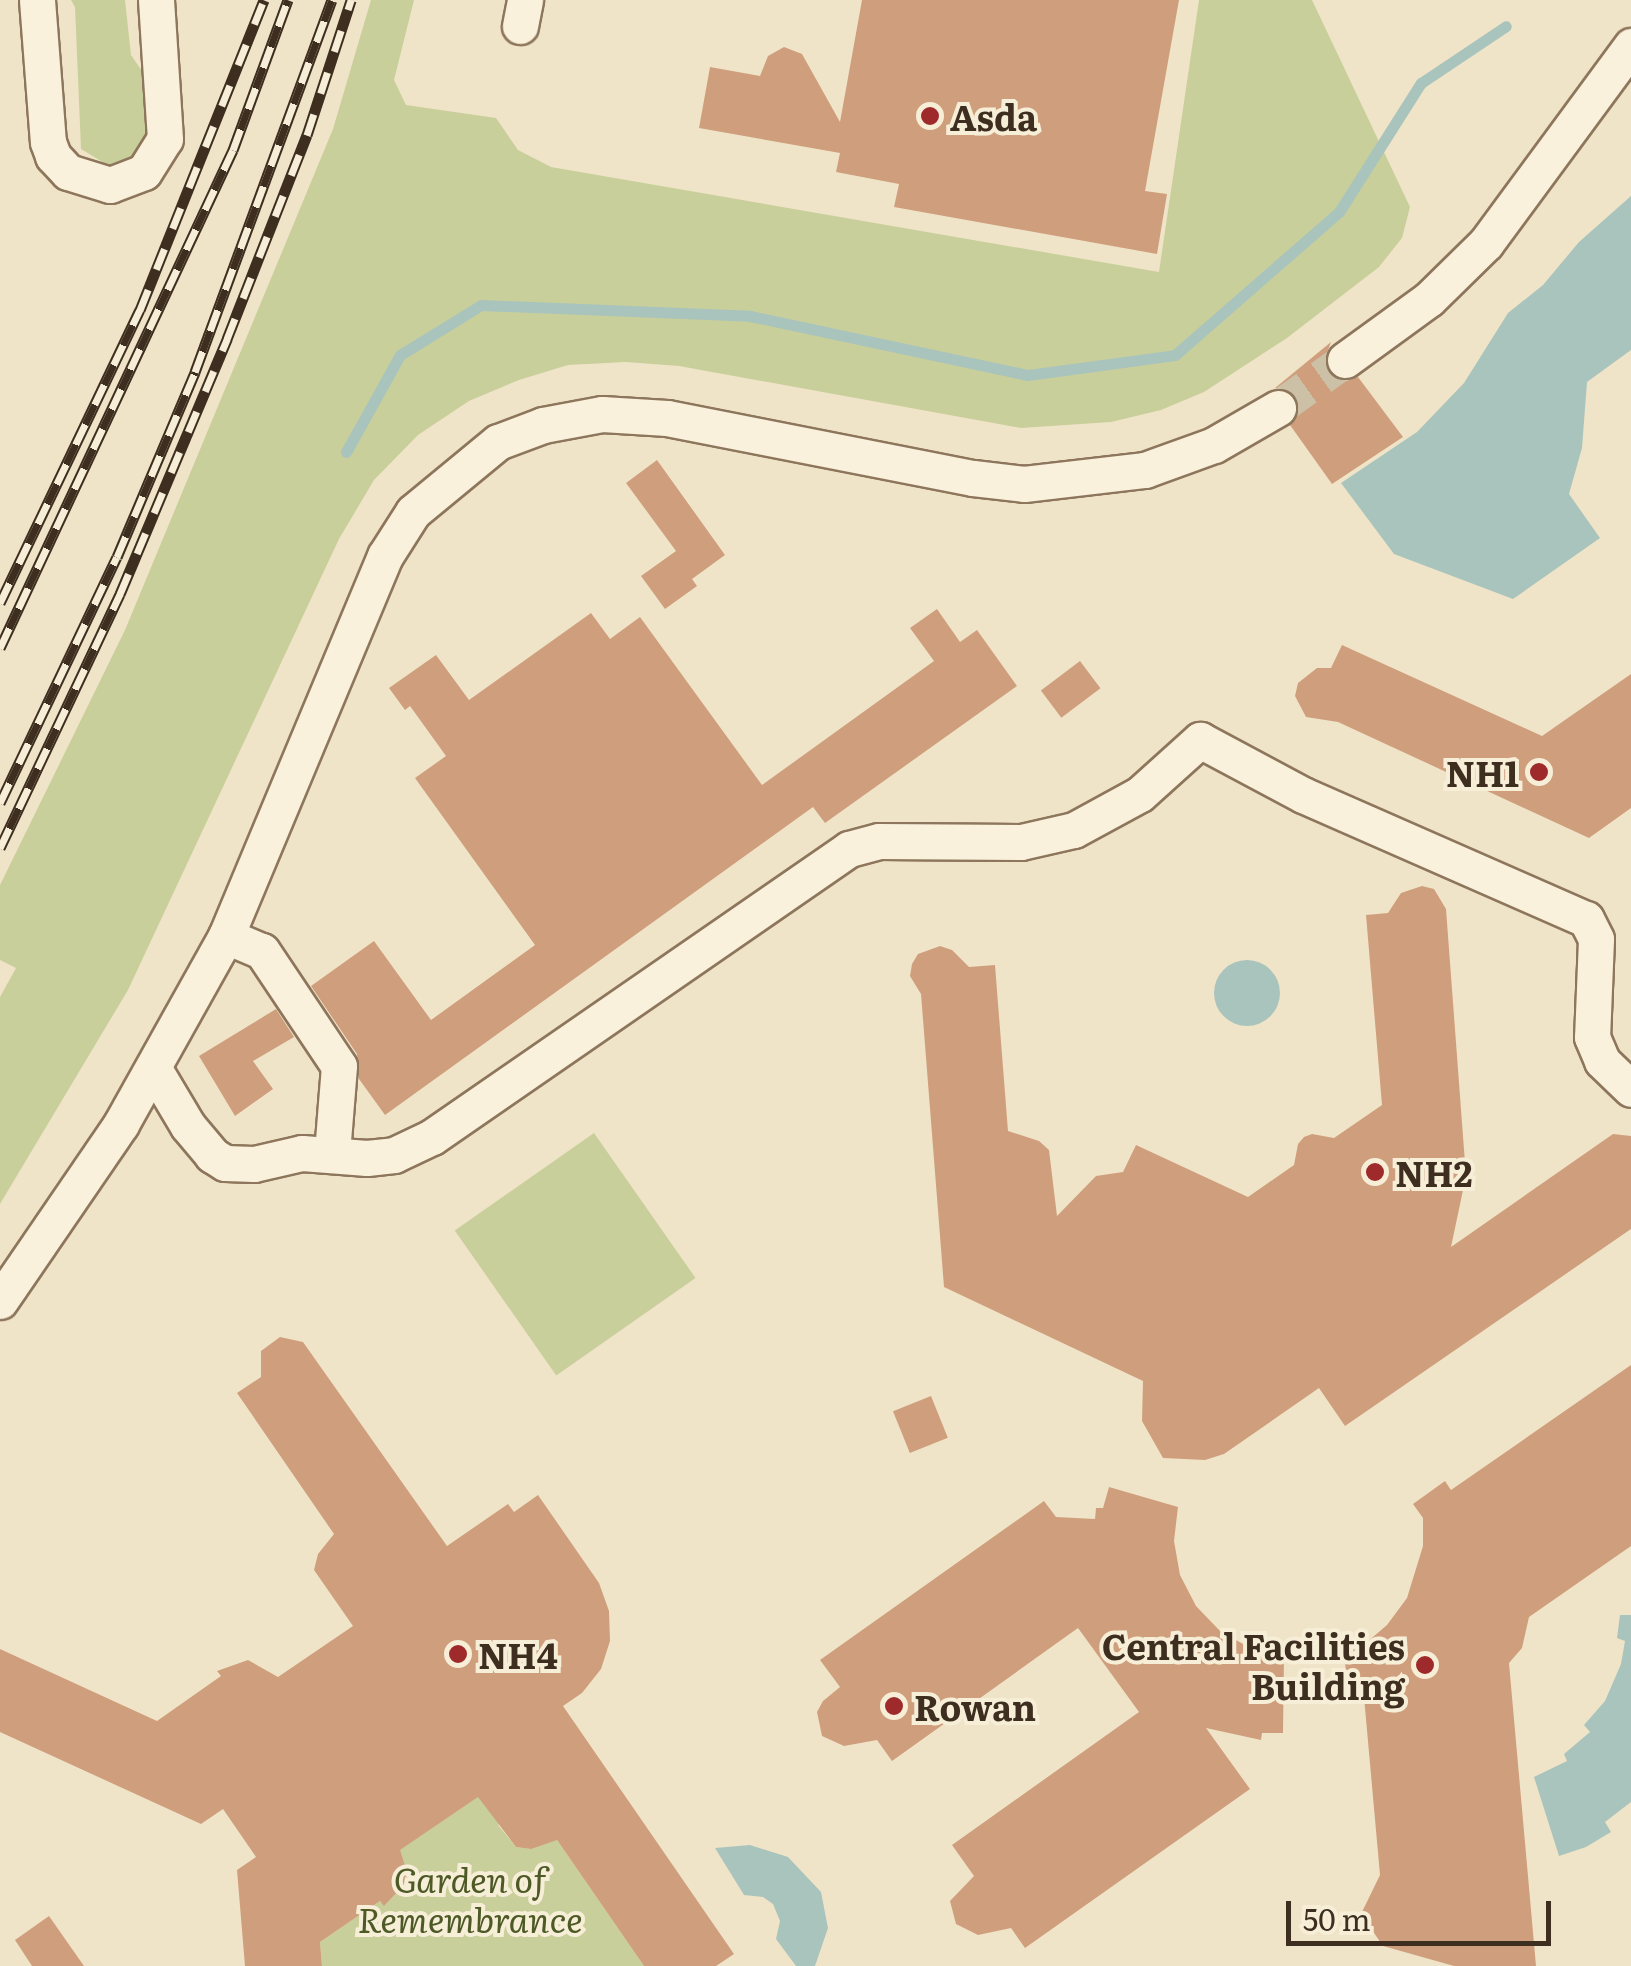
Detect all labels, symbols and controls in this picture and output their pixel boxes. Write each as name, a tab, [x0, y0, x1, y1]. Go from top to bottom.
place label: Asda	[950, 95, 1037, 137]
marker: Asda	[919, 105, 941, 127]
place label: NH1	[1446, 751, 1519, 793]
marker: NH1	[1528, 761, 1550, 783]
place label: NH2	[1395, 1151, 1473, 1193]
marker: NH2	[1364, 1161, 1386, 1183]
place label: Central Facilities Building	[1102, 1624, 1405, 1706]
place label: NH4	[478, 1633, 558, 1675]
marker: NH4	[447, 1643, 469, 1665]
marker: Central Facilities Building	[1414, 1654, 1436, 1676]
place label: Rowan	[914, 1685, 1036, 1727]
marker: Rowan	[883, 1695, 905, 1717]
park label: Garden of Remembrance	[357, 1857, 583, 1939]
scale bar	[1291, 1881, 1556, 1943]
text: 50 m	[1303, 1896, 1371, 1940]

